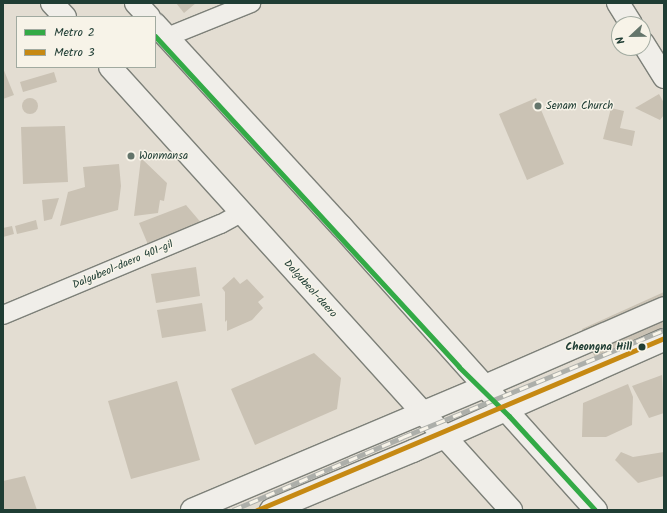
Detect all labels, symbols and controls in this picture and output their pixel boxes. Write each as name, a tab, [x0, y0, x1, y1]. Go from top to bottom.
legend	[16, 16, 156, 68]
north arrow	[611, 16, 651, 56]
text: Metro 2	[54, 23, 95, 42]
text: N	[611, 34, 630, 47]
text: Metro 3	[54, 43, 95, 62]
place label: Senam Church	[546, 99, 613, 113]
marker: Senam Church	[533, 101, 543, 111]
place label: Wonmansa	[139, 149, 188, 163]
marker: Wonmansa	[126, 151, 136, 161]
street label: Dalgubeol-daero 401-gil	[71, 238, 175, 292]
street label: Dalgubeol-daero	[281, 257, 339, 321]
place label: Cheongna Hill	[565, 340, 632, 354]
marker: Cheongna Hill	[635, 340, 649, 354]

